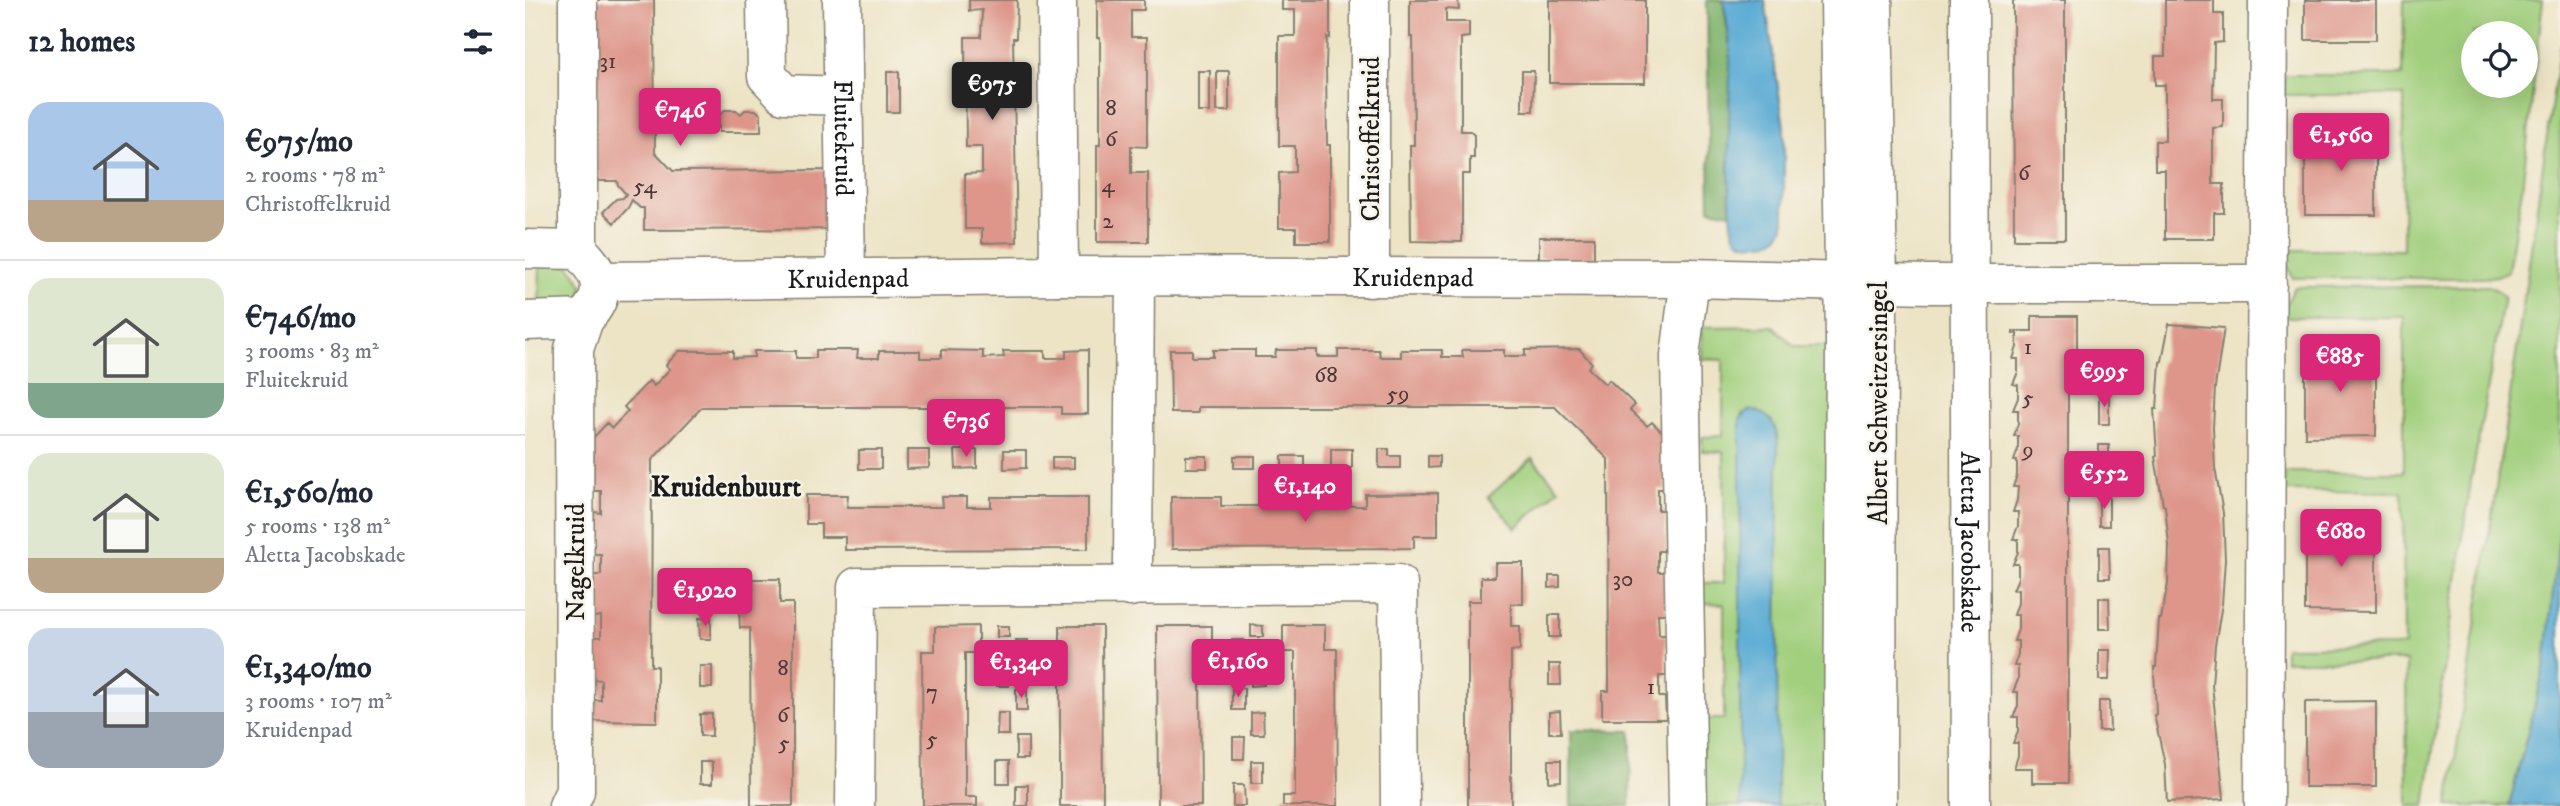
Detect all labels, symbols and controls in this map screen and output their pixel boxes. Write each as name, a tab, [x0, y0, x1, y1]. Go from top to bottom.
map controls	[2461, 21, 2538, 98]
button: locate	[2461, 21, 2538, 98]
icon: filters	[459, 23, 497, 61]
text: 12 homes	[28, 24, 135, 61]
house number: 31	[599, 47, 617, 76]
street label: Christoffelkruid	[1355, 57, 1388, 221]
pin: €975	[951, 62, 1033, 122]
text: €975	[968, 70, 1016, 99]
street label: Fluitekruid	[825, 79, 860, 197]
pin: €746	[639, 88, 721, 148]
house number: 8	[1105, 94, 1117, 123]
text: €746	[655, 96, 705, 125]
pin: €1,560	[2284, 114, 2398, 173]
text: €1,560	[2309, 121, 2373, 150]
text: €975/mo	[245, 124, 353, 161]
house number: 6	[1105, 125, 1118, 154]
icon: home	[84, 130, 168, 214]
house number: 6	[2018, 159, 2031, 188]
text: 2 rooms · 78 m²	[245, 161, 385, 190]
house number: 4	[1101, 171, 1115, 200]
house number: 54	[633, 172, 657, 201]
text: Christoffelkruid	[245, 190, 391, 219]
house number: 2	[1102, 207, 1114, 236]
street label: Kruidenpad	[1352, 262, 1474, 295]
street label: Kruidenpad	[787, 263, 909, 297]
street label: Albert Schweitzersingel	[1863, 281, 1896, 525]
text: €746/mo	[245, 300, 356, 337]
icon: home	[84, 306, 168, 390]
house number: 1	[2024, 333, 2032, 362]
pin: €885	[2299, 334, 2381, 394]
text: 3 rooms · 83 m²	[245, 337, 379, 366]
text: €885	[2316, 342, 2364, 371]
pin: €995	[2063, 350, 2145, 409]
text: €995	[2080, 357, 2128, 386]
house number: 68	[1314, 361, 1338, 390]
text: Fluitekruid	[245, 366, 348, 395]
house number: 59	[1387, 380, 1409, 409]
house number: 5	[2022, 384, 2034, 413]
pin: €736	[925, 400, 1007, 459]
text: €736	[943, 407, 989, 436]
house number: 9	[2021, 436, 2034, 465]
street label: Aletta Jacobskade	[1952, 451, 1986, 633]
pin: €552	[2063, 452, 2145, 511]
text: €552	[2080, 459, 2128, 488]
pin: €1,140	[1248, 464, 1362, 524]
district label: Kruidenbuurt	[651, 470, 801, 505]
text: €1,140	[1274, 472, 1336, 501]
text: €1,560/mo	[245, 475, 373, 512]
icon: home	[84, 481, 168, 565]
street label: Nagelkruid	[560, 503, 593, 621]
pin: €680	[2300, 510, 2382, 569]
text: 5 rooms · 138 m²	[245, 512, 390, 541]
text: €680	[2316, 517, 2366, 546]
text: Aletta Jacobskade	[245, 541, 406, 570]
house number: 30	[1613, 565, 1633, 594]
pin: €1,920	[648, 568, 762, 628]
text: €1,920	[673, 576, 737, 605]
pin: €1,340	[964, 640, 1078, 700]
pin: €1,160	[1181, 640, 1295, 699]
text: €1,160	[1208, 647, 1268, 676]
text: €1,340	[990, 648, 1052, 677]
text: €1,340/mo	[245, 650, 371, 687]
house number: 8	[777, 654, 789, 683]
icon: home	[84, 656, 168, 740]
house number: 1	[1647, 673, 1655, 702]
house number: 7	[926, 678, 938, 707]
text: 3 rooms · 107 m²	[245, 687, 392, 716]
house number: 6	[777, 701, 790, 730]
text: Kruidenpad	[245, 716, 353, 745]
house number: 5	[926, 725, 938, 754]
house number: 5	[778, 729, 790, 758]

